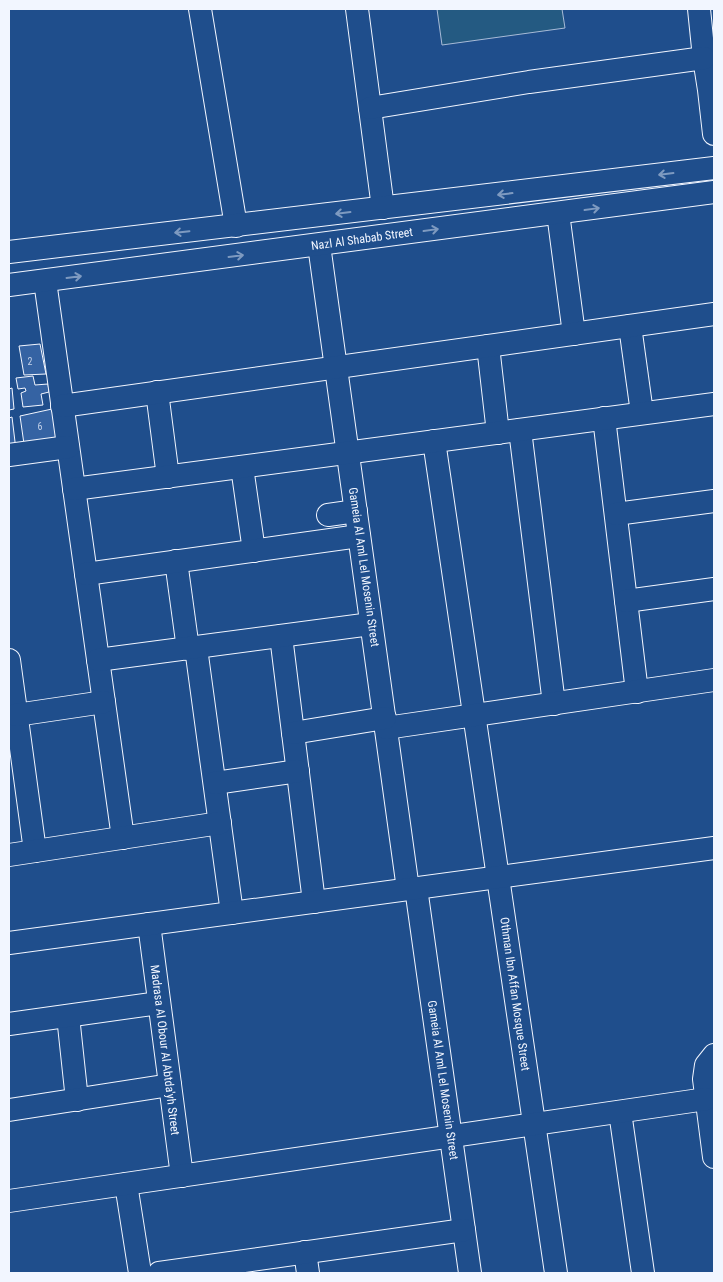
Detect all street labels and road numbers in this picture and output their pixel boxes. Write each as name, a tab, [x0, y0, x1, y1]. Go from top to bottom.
street label: Nazl Al Shabab Street	[310, 225, 414, 253]
street label: Gameia Al Aml Lel Mosenin Street	[346, 486, 382, 648]
street label: Othman Ibn Affan Mosque Street	[497, 916, 533, 1072]
street label: Madrasa Al Obour Al Abtda'yh Street	[148, 964, 182, 1136]
street label: Gameia Al Aml Lel Mosenin Street	[425, 999, 461, 1161]

